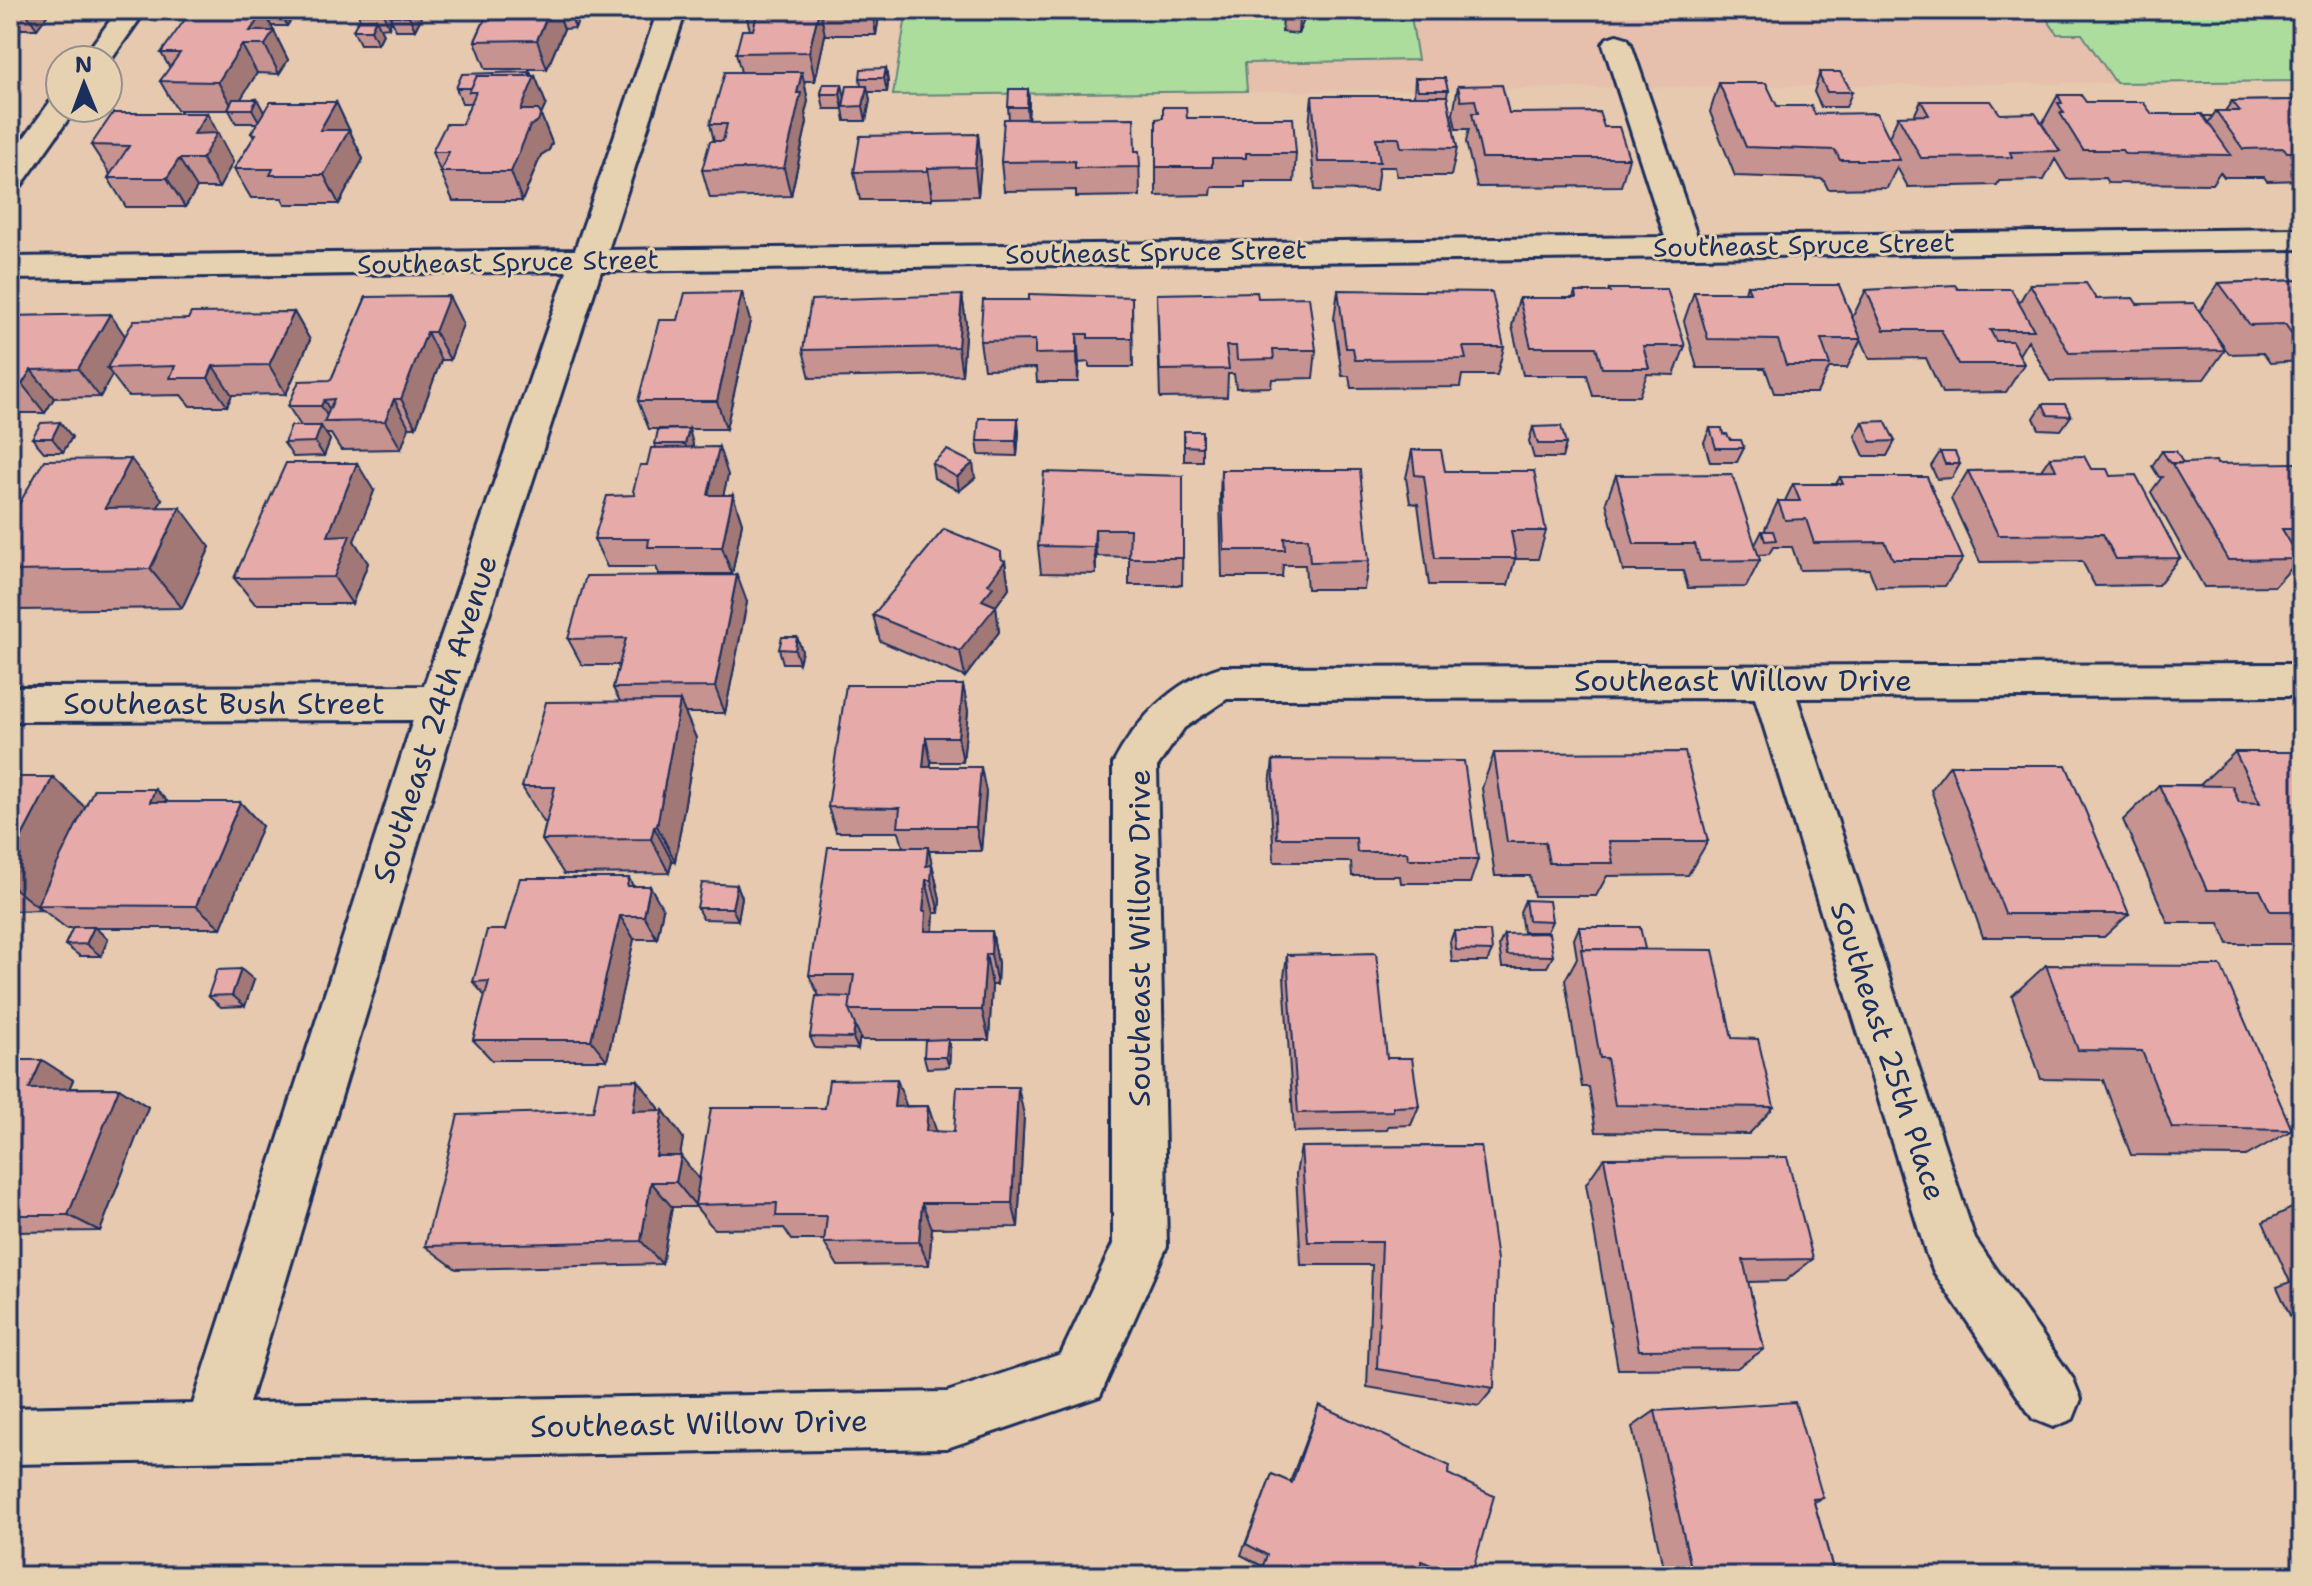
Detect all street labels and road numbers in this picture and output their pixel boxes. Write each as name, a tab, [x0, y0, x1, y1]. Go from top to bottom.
street label: Southeast Spruce Street	[1653, 224, 1955, 265]
street label: Southeast Spruce Street	[1005, 231, 1307, 272]
street label: Southeast Spruce Street	[357, 241, 659, 282]
street label: Southeast 24th Avenue	[362, 549, 507, 888]
street label: Southeast Willow Drive	[1574, 660, 1912, 701]
street label: Southeast Bush Street	[63, 683, 385, 724]
street label: Southeast Willow Drive	[1119, 769, 1160, 1107]
street label: Southeast 25th Place	[1821, 896, 1956, 1206]
street label: Southeast Willow Drive	[530, 1400, 868, 1447]

